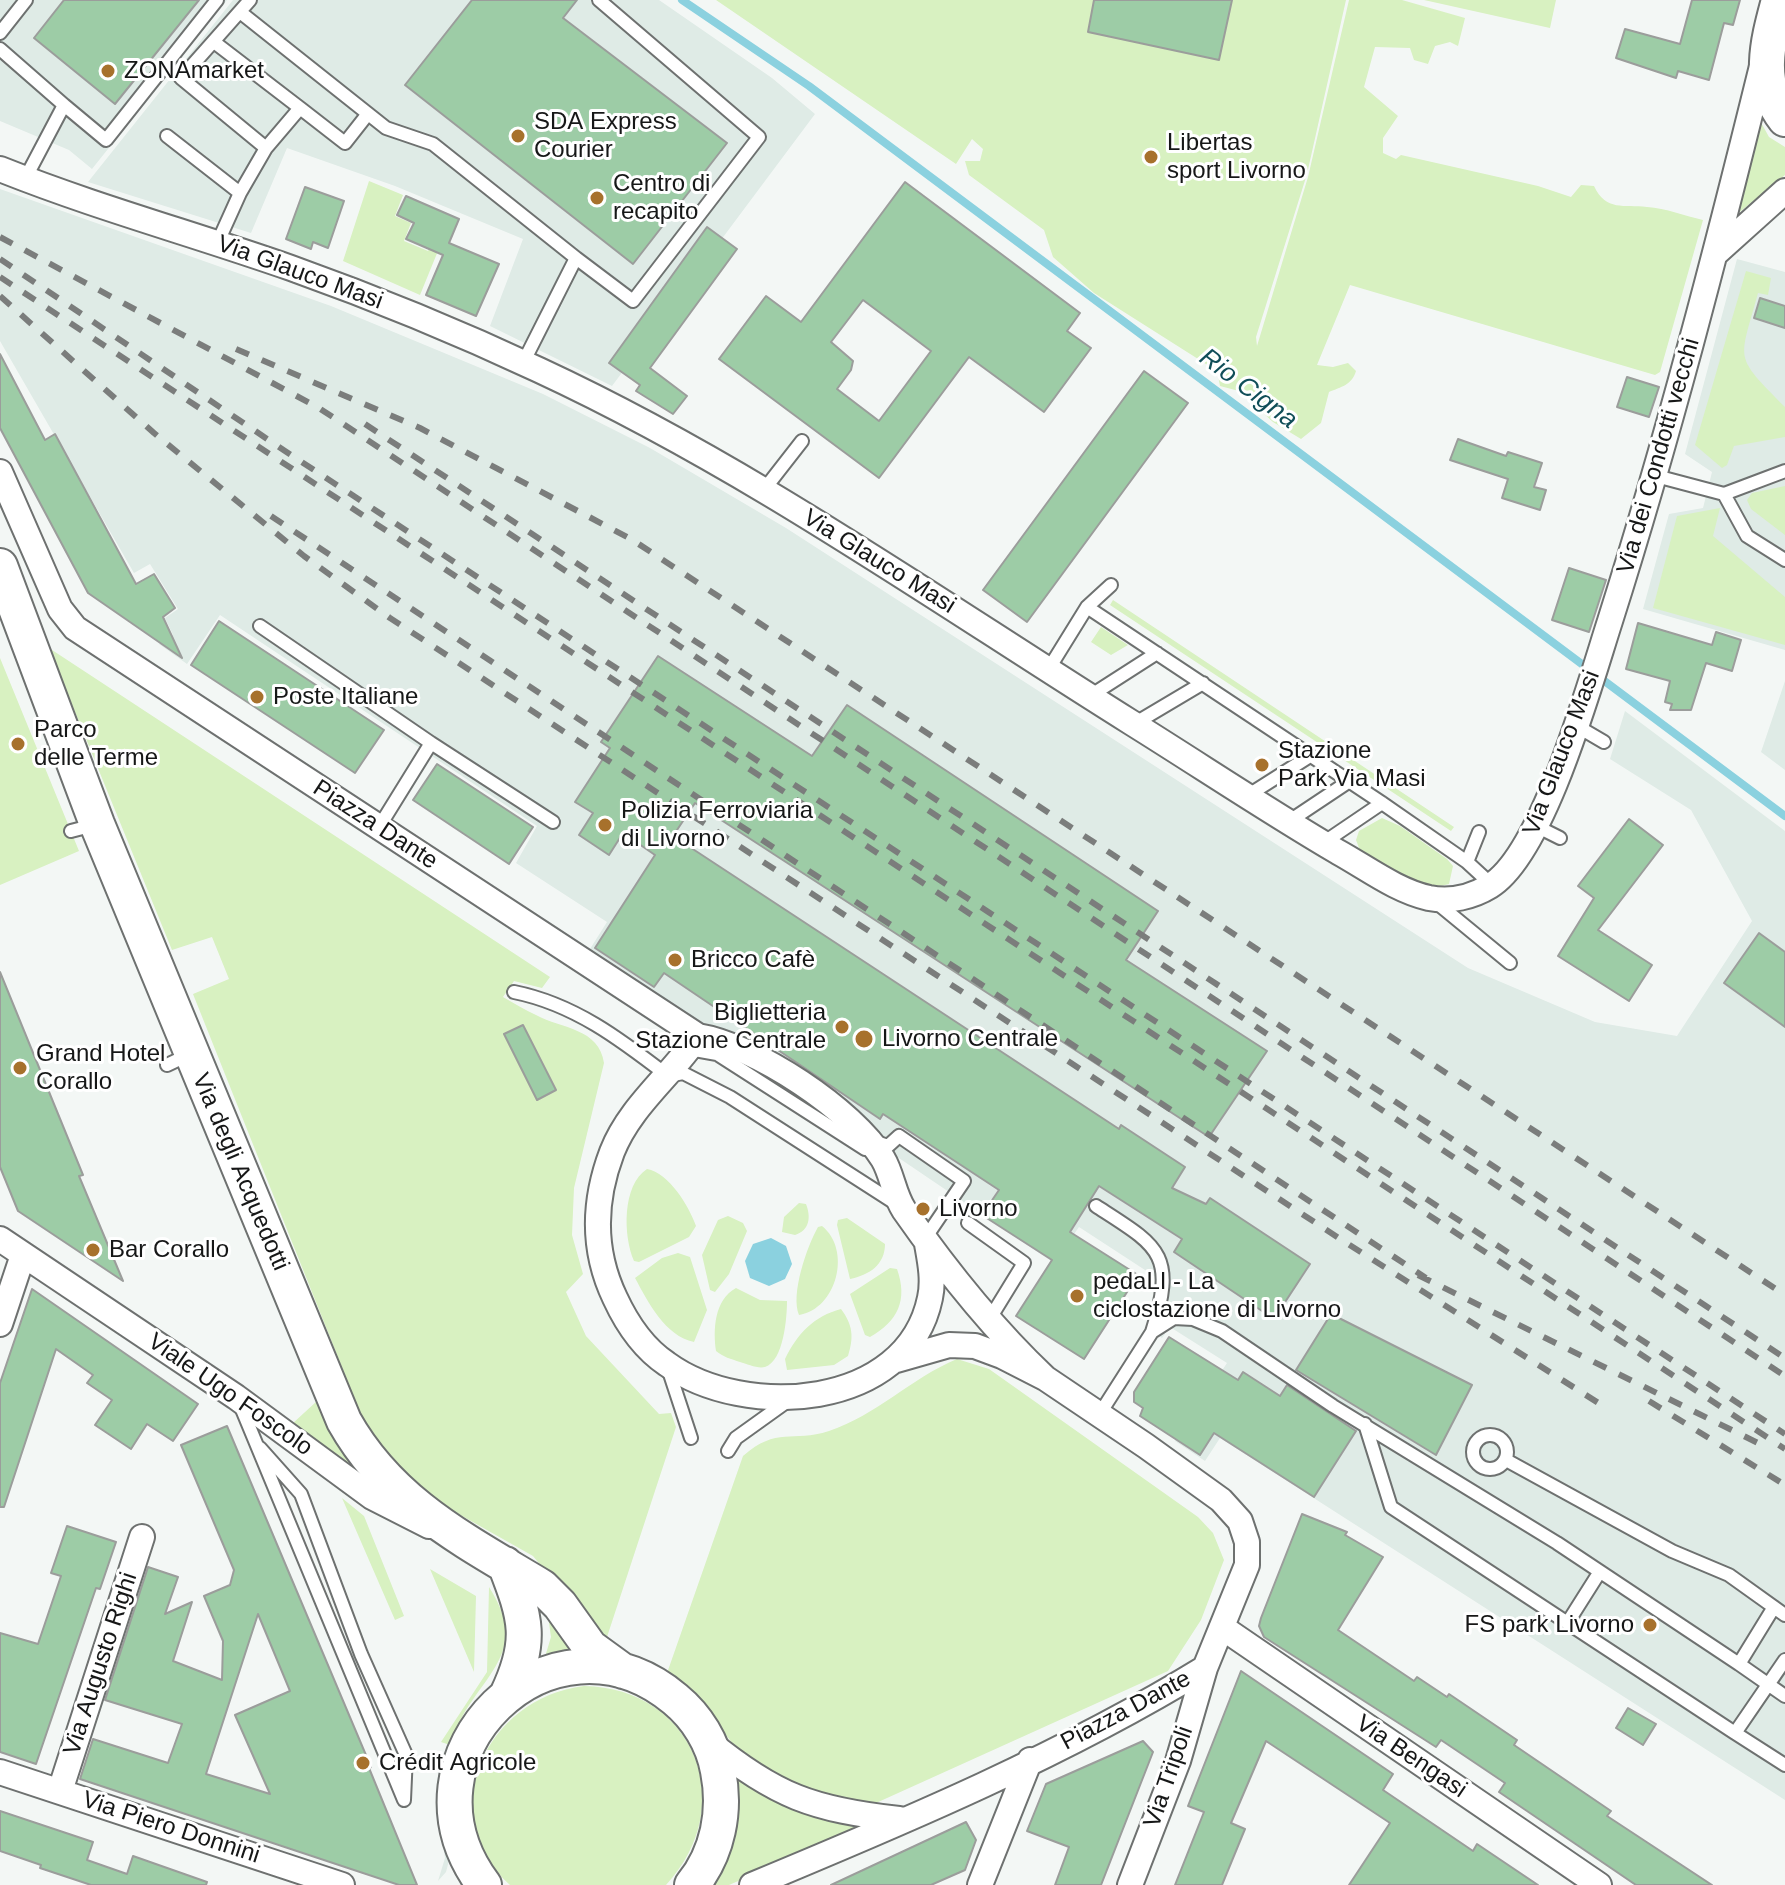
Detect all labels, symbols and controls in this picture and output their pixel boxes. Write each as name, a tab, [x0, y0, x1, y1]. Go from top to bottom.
place label: ZONAmarket	[124, 57, 264, 85]
marker: ZONAmarket	[99, 62, 117, 80]
place label: SDA Express Courier	[534, 108, 677, 164]
marker: SDA Express Courier	[509, 127, 527, 145]
place label: Libertas sport Livorno	[1167, 129, 1306, 185]
marker: Libertas sport Livorno	[1142, 148, 1160, 166]
place label: Centro di recapito	[613, 170, 710, 226]
marker: Centro di recapito	[588, 189, 606, 207]
street label: Via Glauco Masi	[213, 230, 387, 316]
street label: Via dei Condotti vecchi	[1612, 335, 1706, 577]
water label: Rio Cigna	[1193, 342, 1303, 436]
street label: Via Glauco Masi	[797, 504, 961, 620]
street label: Via Glauco Masi	[1517, 666, 1607, 840]
place label: Poste Italiane	[273, 683, 418, 711]
marker: Poste Italiane	[248, 688, 266, 706]
place label: Parco delle Terme	[34, 716, 158, 772]
marker: Parco delle Terme	[9, 735, 27, 753]
place label: Stazione Park Via Masi	[1278, 737, 1426, 793]
marker: Stazione Park Via Masi	[1253, 756, 1271, 774]
street label: Piazza Dante	[307, 774, 443, 876]
place label: Polizia Ferroviaria di Livorno	[621, 797, 813, 853]
marker: Polizia Ferroviaria di Livorno	[596, 816, 614, 834]
place label: Bricco Cafè	[691, 946, 815, 974]
marker: Bricco Cafè	[666, 951, 684, 969]
place label: Biglietteria Stazione Centrale	[635, 999, 826, 1055]
marker: Biglietteria Stazione Centrale	[833, 1018, 851, 1036]
place label: Livorno Centrale	[882, 1025, 1058, 1053]
marker: Livorno Centrale	[853, 1028, 875, 1050]
place label: Grand Hotel Corallo	[36, 1040, 165, 1096]
marker: Grand Hotel Corallo	[11, 1059, 29, 1077]
street label: Via degli Acquedotti	[185, 1069, 295, 1275]
place label: Livorno	[939, 1195, 1018, 1223]
marker: Livorno	[914, 1200, 932, 1218]
place label: Bar Corallo	[109, 1236, 229, 1264]
marker: Bar Corallo	[84, 1241, 102, 1259]
place label: pedaLI - La ciclostazione di Livorno	[1093, 1268, 1341, 1324]
marker: pedaLI - La ciclostazione di Livorno	[1068, 1287, 1086, 1305]
street label: Viale Ugo Foscolo	[142, 1327, 318, 1463]
street label: Via Augusto Righi	[58, 1569, 144, 1759]
place label: FS park Livorno	[1465, 1611, 1634, 1639]
marker: FS park Livorno	[1641, 1616, 1659, 1634]
street label: Piazza Dante	[1056, 1665, 1196, 1757]
street label: Via Bengasi	[1350, 1709, 1472, 1805]
street label: Via Tripoli	[1138, 1722, 1200, 1832]
place label: Crédit Agricole	[379, 1749, 536, 1777]
marker: Crédit Agricole	[354, 1754, 372, 1772]
street label: Via Piero Donnini	[79, 1786, 263, 1870]

